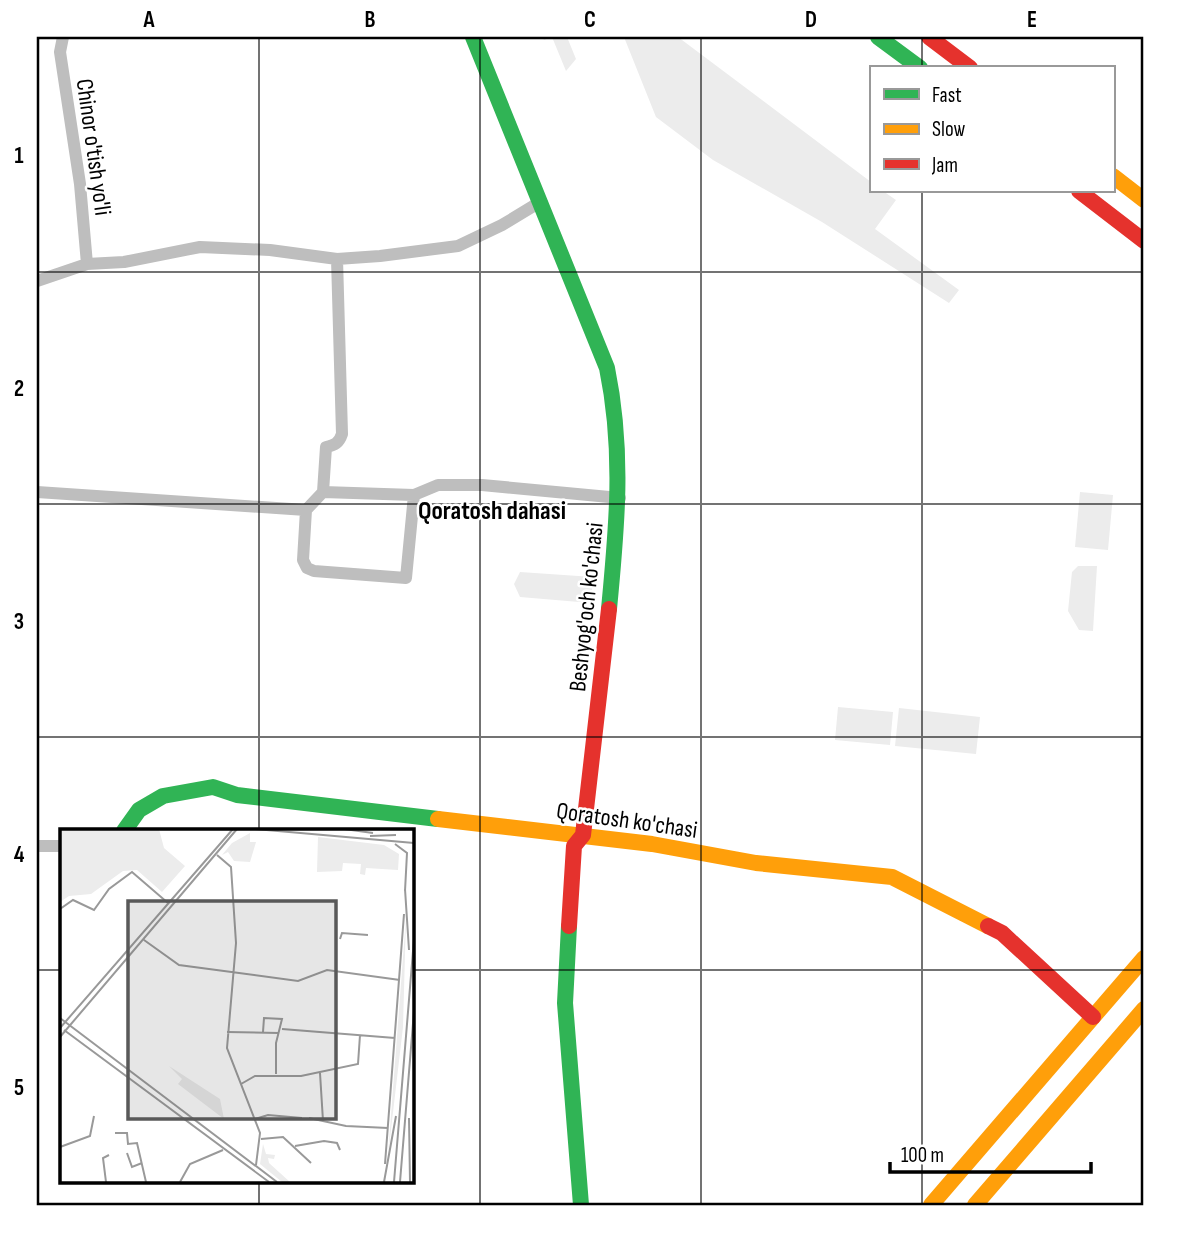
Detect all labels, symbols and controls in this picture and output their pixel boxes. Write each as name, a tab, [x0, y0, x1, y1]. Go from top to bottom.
text: A	[143, 6, 156, 34]
text: B	[365, 6, 376, 34]
text: C	[584, 6, 596, 34]
text: D	[805, 6, 817, 34]
text: E	[1027, 6, 1037, 34]
legend	[870, 66, 1114, 192]
street label: Chinor o'tish yo'li	[70, 77, 117, 217]
text: Fast	[932, 83, 962, 108]
text: Slow	[932, 117, 966, 142]
text: 1	[14, 142, 24, 170]
text: Jam	[931, 153, 958, 178]
text: 2	[14, 375, 24, 403]
district label: Qoratosh dahasi	[418, 496, 566, 527]
street label: Beshyog'och ko'chasi	[563, 521, 610, 693]
text: 3	[14, 608, 24, 636]
street label: Qoratosh ko'chasi	[555, 796, 699, 845]
inset map	[60, 829, 413, 1182]
text: 4	[14, 841, 25, 869]
text: 5	[14, 1074, 24, 1102]
scale bar	[890, 1130, 1092, 1174]
text: 100 m	[901, 1143, 944, 1168]

